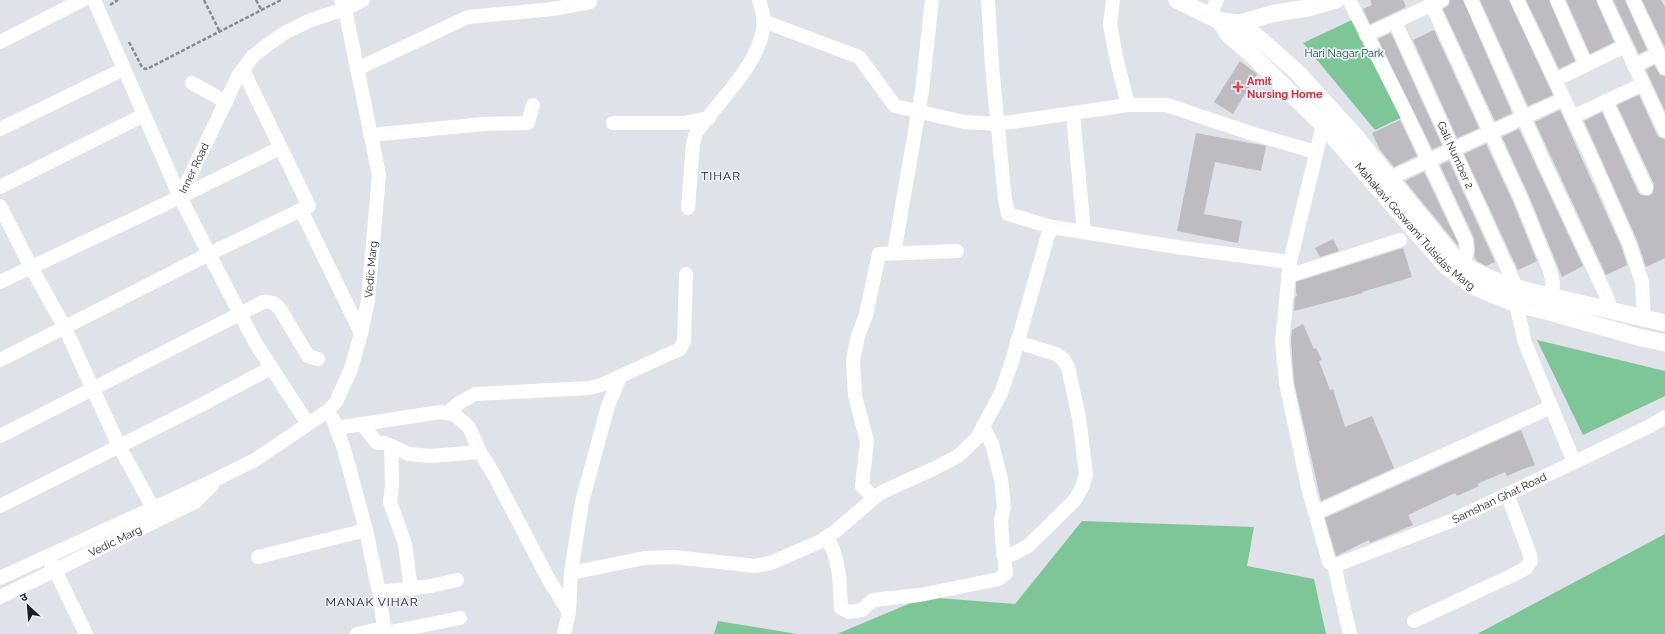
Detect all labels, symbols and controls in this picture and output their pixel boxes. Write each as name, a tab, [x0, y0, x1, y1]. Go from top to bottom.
park label: Hari Nagar Park	[1304, 47, 1384, 60]
place label: Amit Nursing Home	[1247, 75, 1323, 101]
marker: Amit Nursing Home	[1232, 81, 1244, 93]
street label: Gali Number 2	[1435, 119, 1477, 191]
street label: Inner Road	[176, 140, 212, 196]
street label: Mahakavi Goswami Tulsidas Marg	[1352, 160, 1478, 293]
district label: TIHAR	[701, 169, 741, 183]
street label: Vedic Marg	[362, 240, 380, 299]
street label: Samshan Ghat Road	[1450, 470, 1549, 526]
street label: Vedic Marg	[86, 523, 144, 559]
north arrow	[8, 586, 48, 626]
text: उ	[18, 590, 30, 605]
district label: MANAK VIHAR	[325, 595, 419, 609]

